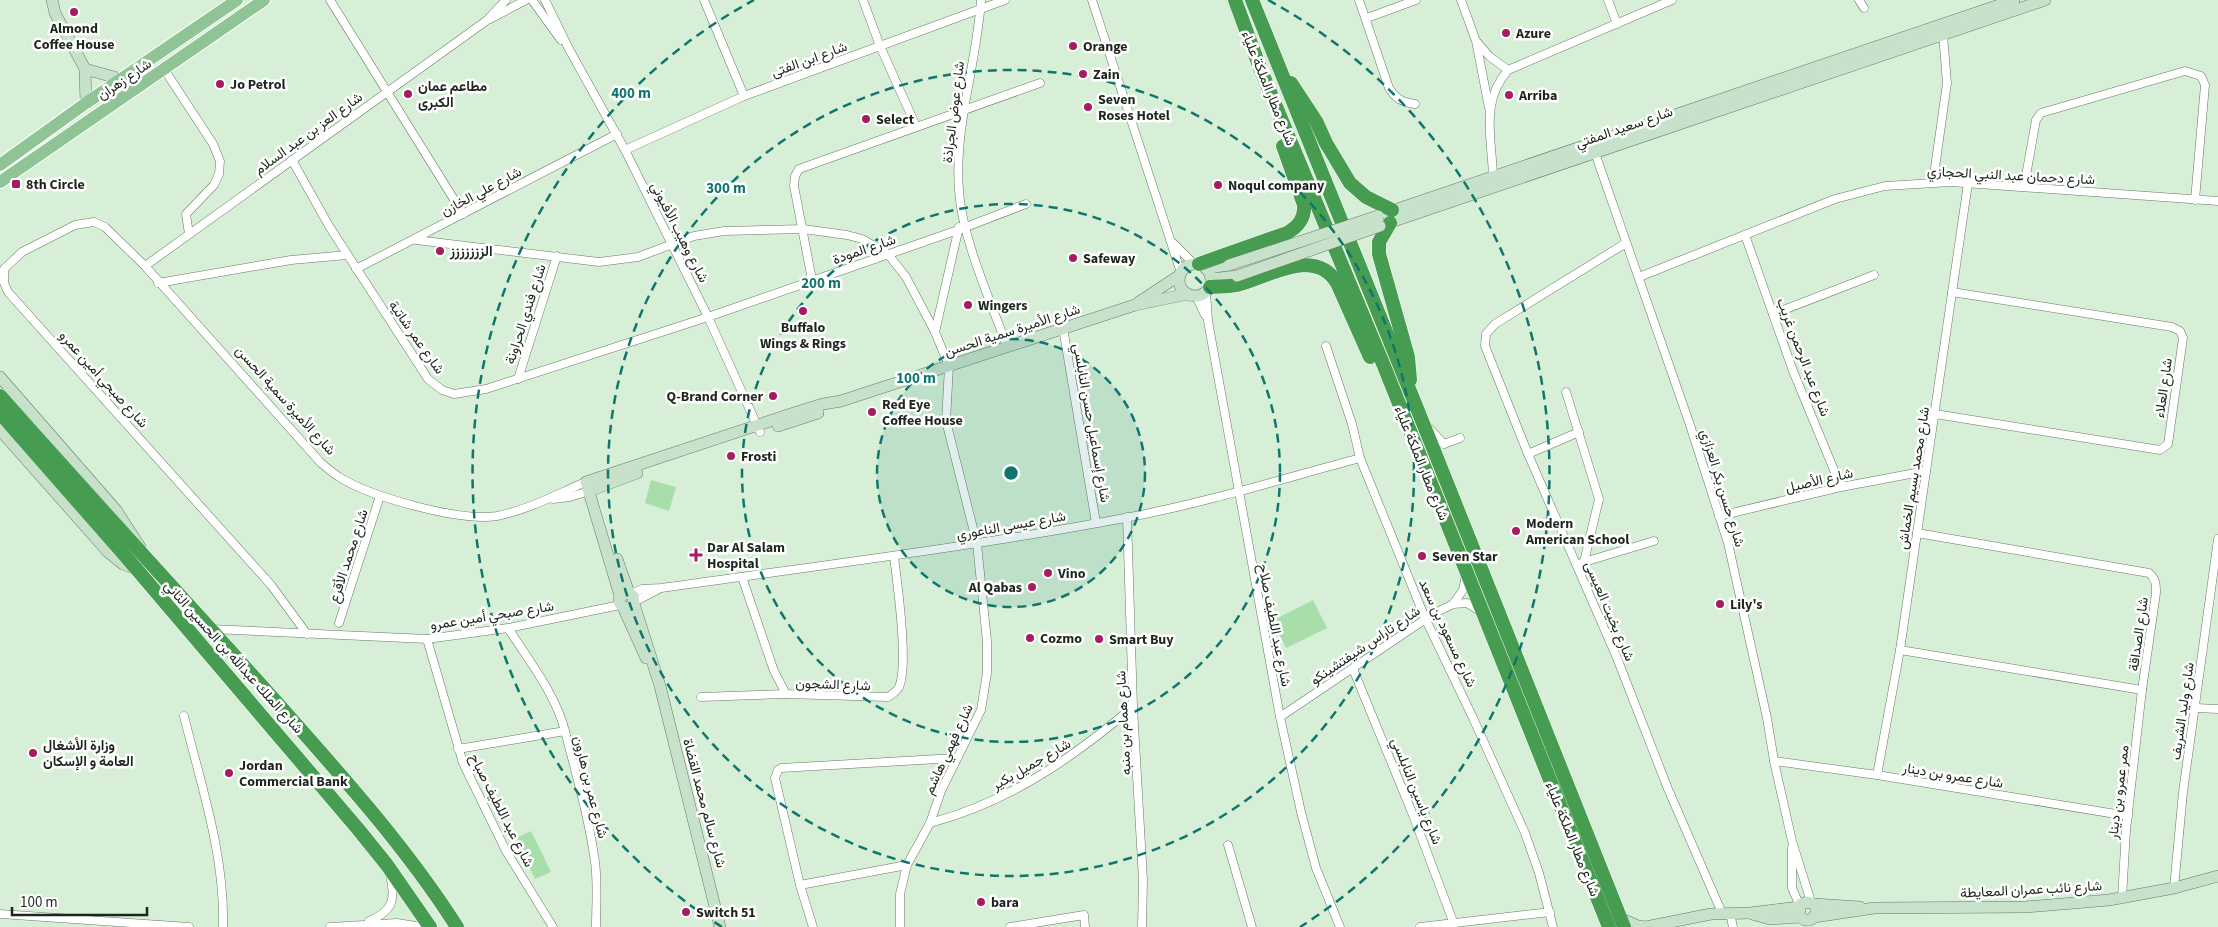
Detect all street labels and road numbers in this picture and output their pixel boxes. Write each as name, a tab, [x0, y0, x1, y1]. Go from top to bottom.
street label: شارع مطار الملكة علياء	[1236, 28, 1300, 149]
street label: شارع ابن الفتى	[769, 37, 850, 83]
street label: شارع زهران	[93, 54, 156, 105]
street label: شارع عوض الجراذة	[938, 60, 970, 164]
street label: شارع العز بن عبد السلام	[250, 88, 367, 180]
street label: شارع سعيد المفتي	[1573, 102, 1676, 155]
street label: شارع علي الخازن	[438, 162, 526, 222]
street label: شارع دحمان عبد النبي الحجازي	[1926, 162, 2095, 191]
street label: شارع وهيب الأفيوني	[644, 179, 713, 287]
street label: شارع المودة	[830, 230, 899, 270]
street label: شارع فندي الحراونة	[500, 262, 553, 367]
street label: شارع عبد الرحمن غريب	[1771, 295, 1835, 419]
street label: شارع عمر شاتية	[383, 297, 449, 378]
street label: شارع الأميرة سمية الحسن	[942, 300, 1083, 362]
street label: شارع صبحي أمين عمرو	[53, 327, 152, 433]
street label: شارع الأميرة سمية الحسن	[230, 341, 340, 460]
street label: شارع إسماعيل حسن النابلسي	[1066, 342, 1115, 504]
street label: شارع العلاء	[2150, 357, 2178, 419]
street label: شارع مطار الملكة علياء	[1389, 403, 1453, 524]
street label: شارع محمد بسيم الخماش	[1893, 405, 1935, 551]
street label: شارع حسن بكر العزازي	[1694, 427, 1749, 550]
street label: شارع الأصيل	[1783, 463, 1855, 498]
street label: شارع محمد الأقرع	[324, 507, 374, 606]
street label: شارع عيسى الناعوري	[955, 507, 1068, 546]
street label: شارع بخيت العيسى	[1579, 558, 1639, 664]
street label: شارع عبد اللطيف صلاح	[1252, 562, 1296, 688]
street label: شارع مسعود بن سعد	[1413, 576, 1481, 691]
street label: شارع الملك عبدالله بن الحسين الثاني	[158, 577, 308, 739]
street label: شارع صبحي أمين عمرو	[429, 596, 556, 637]
street label: شارع الصداقة	[2124, 596, 2154, 672]
street label: شارع تاراس شيفتشينكو	[1307, 602, 1425, 690]
street label: شارع وليد الشريف	[2166, 661, 2200, 761]
street label: شارع همام بن منبه	[1111, 670, 1137, 776]
street label: شارع الشجون	[795, 674, 871, 696]
street label: شارع فهمي هاشم	[919, 701, 980, 798]
street label: شارع عمر بن هارون	[568, 734, 612, 841]
street label: شارع جميل بكير	[987, 734, 1075, 796]
street label: شارع ياسين النابلسي	[1385, 735, 1447, 848]
street label: شارع سالم محمد القضاة	[677, 736, 731, 870]
street label: ممر عمرو بن دينار	[2103, 744, 2135, 841]
street label: شارع عبد اللطيف صباح	[464, 750, 538, 871]
street label: شارع عمرو بن دينار	[1900, 758, 2005, 794]
street label: شارع مطار الملكة علياء	[1540, 779, 1604, 900]
street label: شارع نائب عمران المعايطة	[1960, 876, 2103, 904]

